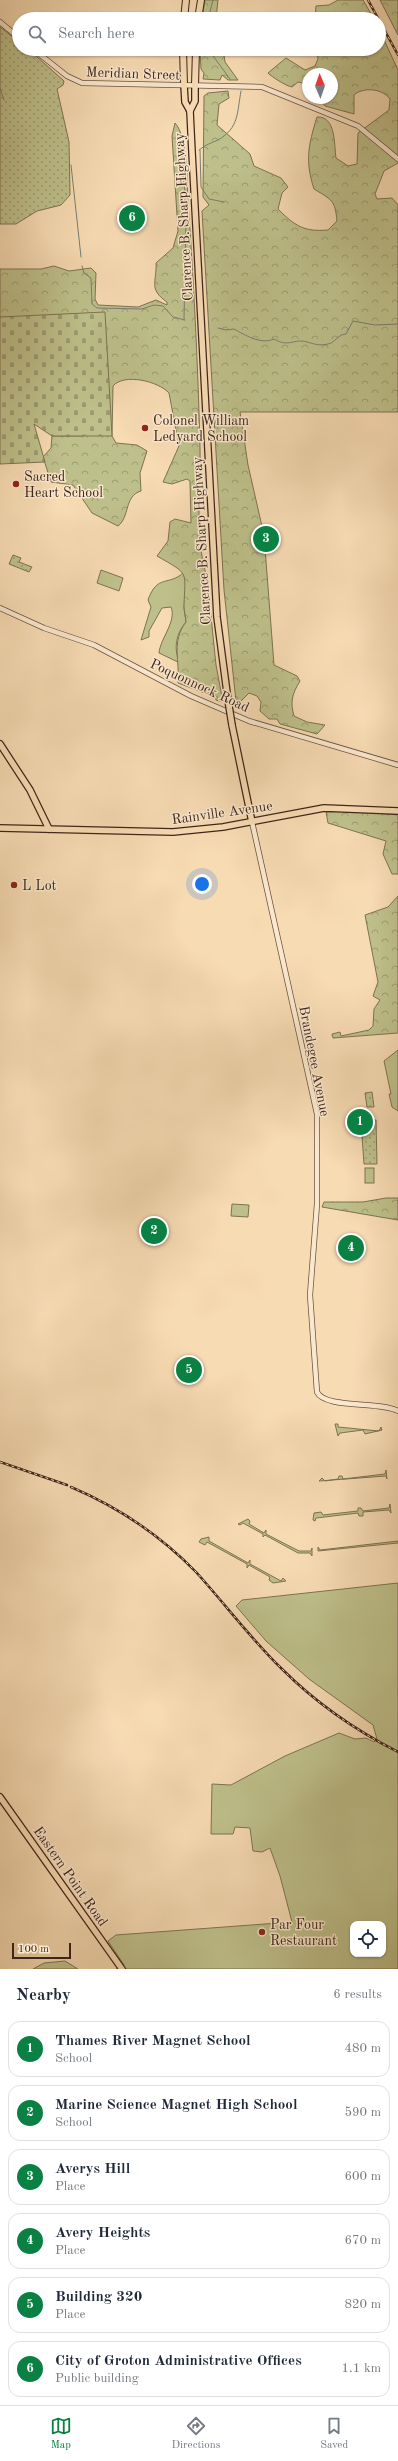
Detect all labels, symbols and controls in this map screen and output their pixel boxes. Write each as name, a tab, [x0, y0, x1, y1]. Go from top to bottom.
search box	[12, 12, 386, 56]
icon: search	[26, 23, 48, 45]
text: Search here	[58, 27, 135, 42]
street label: Meridian Street	[86, 65, 180, 83]
north arrow	[302, 68, 338, 104]
street label: Clarence B. Sharp Highway	[173, 132, 195, 301]
pin: 6	[119, 203, 145, 233]
place label: Colonel William Ledyard School	[153, 414, 249, 444]
marker: Colonel William Ledyard School	[140, 423, 150, 433]
street label: Clarence B. Sharp Highway	[191, 456, 213, 625]
place label: Sacred Heart School	[24, 470, 103, 500]
marker: Sacred Heart School	[11, 479, 21, 489]
pin: 3	[253, 524, 279, 554]
street label: Poquonnock Road	[148, 657, 251, 715]
street label: Rainville Avenue	[171, 799, 274, 827]
your location	[192, 874, 212, 894]
place label: L Lot	[22, 879, 57, 893]
marker: L Lot	[9, 880, 19, 890]
street label: Brandegee Avenue	[296, 1005, 332, 1118]
pin: 1	[347, 1107, 373, 1137]
pin: 2	[141, 1216, 167, 1246]
pin: 4	[338, 1233, 364, 1263]
pin: 5	[176, 1355, 202, 1385]
street label: Eastern Point Road	[31, 1824, 110, 1929]
place label: Par Four Restaurant	[270, 1918, 337, 1948]
map controls	[350, 1921, 386, 1957]
button: locate	[350, 1921, 386, 1957]
marker: Par Four Restaurant	[257, 1927, 267, 1937]
scale bar	[12, 1941, 71, 1960]
text: 100 m	[18, 1944, 49, 1955]
text: Nearby	[16, 1987, 71, 2004]
text: 6 results	[333, 1988, 382, 2001]
text: Thames River Magnet School	[55, 2034, 251, 2049]
text: 1	[26, 2042, 34, 2055]
text: 480 m	[344, 2042, 381, 2055]
text: School	[55, 2052, 92, 2065]
text: Marine Science Magnet High School	[55, 2098, 298, 2113]
text: 2	[26, 2106, 34, 2119]
text: 590 m	[344, 2106, 381, 2119]
text: School	[55, 2116, 92, 2129]
text: Averys Hill	[55, 2162, 130, 2177]
text: 3	[26, 2170, 34, 2183]
text: 600 m	[344, 2170, 381, 2183]
text: Place	[55, 2180, 85, 2193]
text: Avery Heights	[55, 2226, 150, 2241]
text: 4	[26, 2234, 34, 2247]
text: 670 m	[344, 2234, 381, 2247]
text: Place	[55, 2244, 85, 2257]
text: Building 320	[55, 2290, 142, 2305]
text: 5	[26, 2298, 34, 2311]
text: 820 m	[344, 2298, 381, 2311]
text: Place	[55, 2308, 85, 2321]
text: City of Groton Administrative Offices	[55, 2354, 302, 2369]
text: 6	[26, 2362, 34, 2375]
text: 1.1 km	[342, 2362, 381, 2375]
text: Public building	[55, 2372, 139, 2385]
tab: Map	[50, 2415, 72, 2453]
tab: Directions	[172, 2415, 220, 2453]
tab: Saved	[320, 2415, 348, 2453]

